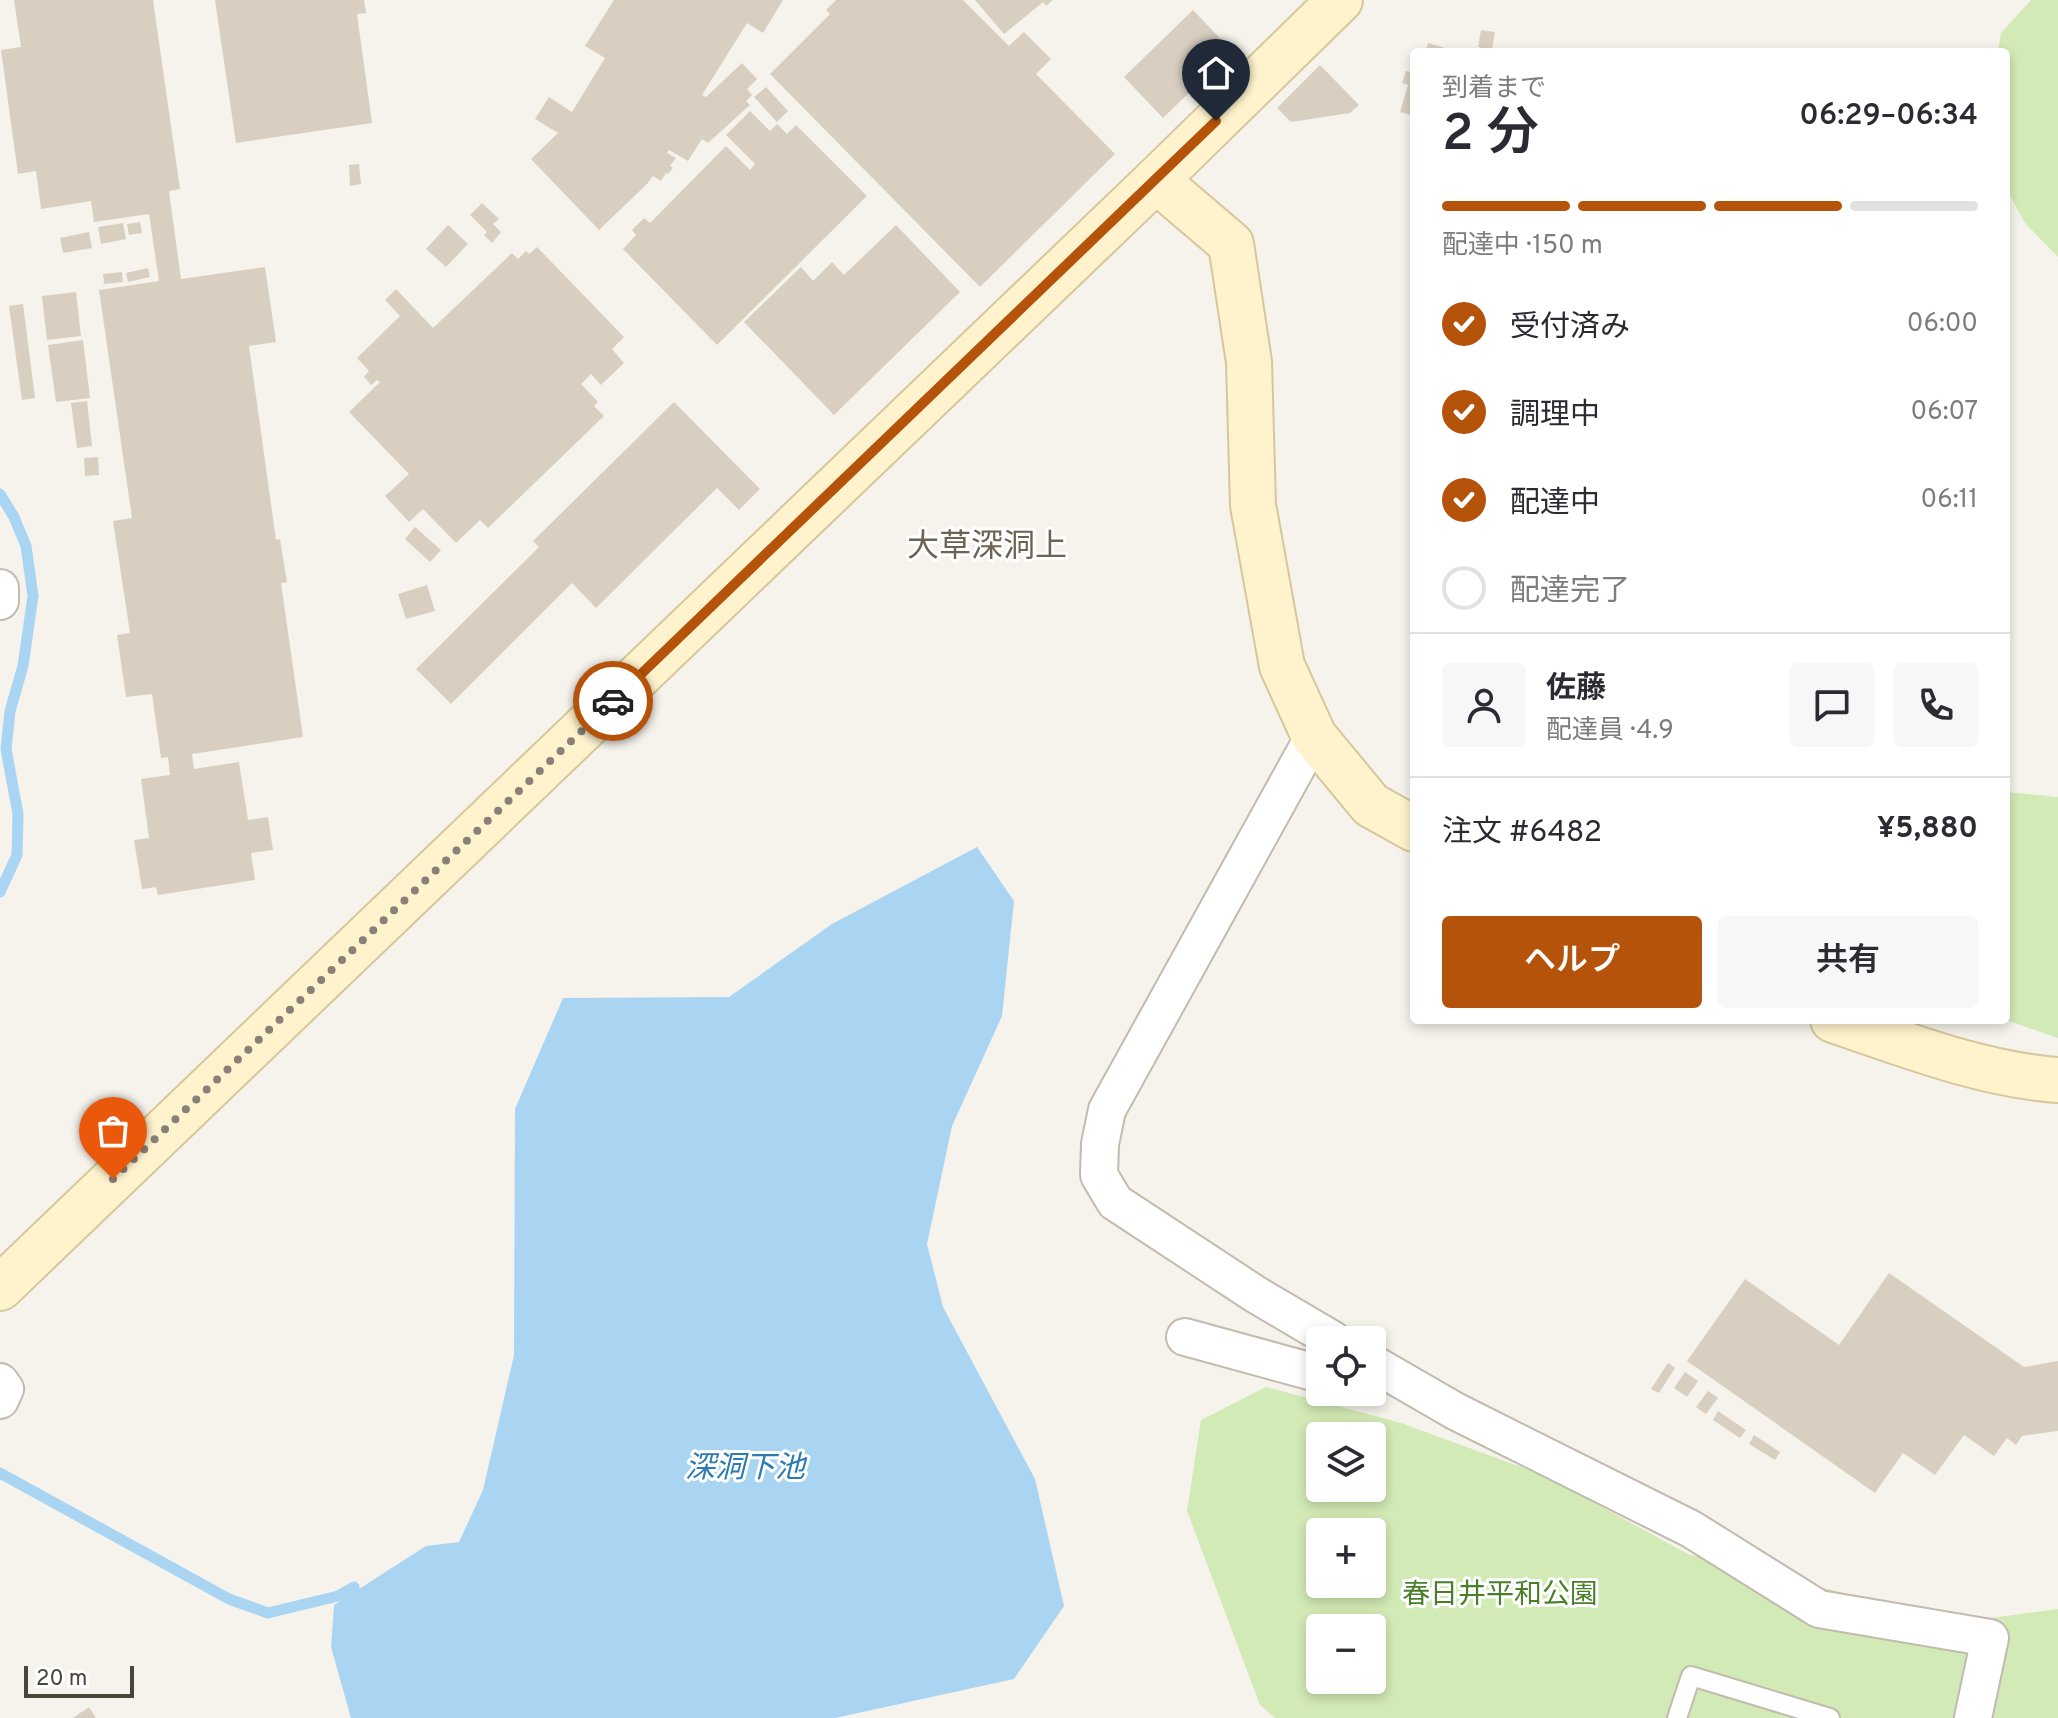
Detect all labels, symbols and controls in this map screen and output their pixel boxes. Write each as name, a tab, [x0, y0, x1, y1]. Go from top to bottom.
pin	[1182, 39, 1250, 121]
icon: home	[1194, 51, 1238, 95]
text: 到着まで	[1442, 73, 1546, 106]
text: 06:29–06:34	[1799, 98, 1978, 135]
text: 2 分	[1442, 103, 1539, 169]
text: 配達中 · 150 m	[1442, 230, 1603, 263]
icon: check	[1442, 302, 1486, 346]
text: 06:00	[1907, 308, 1978, 341]
text: 受付済み	[1510, 310, 1630, 347]
icon: check	[1442, 390, 1486, 434]
text: 06:07	[1910, 396, 1978, 429]
text: 調理中	[1510, 398, 1600, 435]
icon: check	[1442, 478, 1486, 522]
text: 06:11	[1921, 484, 1978, 517]
text: 配達中	[1510, 486, 1600, 523]
district label: 大草深洞上	[907, 528, 1067, 568]
text: 配達完了	[1510, 574, 1630, 611]
courier	[573, 661, 653, 741]
button: person	[1442, 663, 1526, 747]
button: chat	[1790, 663, 1874, 747]
button: phone	[1894, 663, 1978, 747]
text: 佐藤	[1546, 671, 1606, 708]
icon: car	[591, 679, 635, 723]
text: 配達員 · 4.9	[1546, 715, 1674, 748]
text: ¥5,880	[1877, 811, 1978, 848]
text: 注文 #6482	[1442, 815, 1602, 852]
button: ヘルプ	[1442, 916, 1702, 1008]
button: 共有	[1718, 916, 1978, 1008]
pin	[79, 1097, 147, 1179]
icon: bag	[91, 1109, 135, 1153]
map controls	[1306, 1326, 1386, 1694]
button: locate	[1306, 1326, 1386, 1406]
button: layers	[1306, 1422, 1386, 1502]
water label: 深洞下池	[685, 1451, 808, 1488]
button: +	[1306, 1518, 1386, 1598]
park label: 春日井平和公園	[1402, 1578, 1598, 1614]
button: −	[1306, 1614, 1386, 1694]
scale bar	[24, 1662, 134, 1698]
text: 20 m	[36, 1666, 87, 1693]

